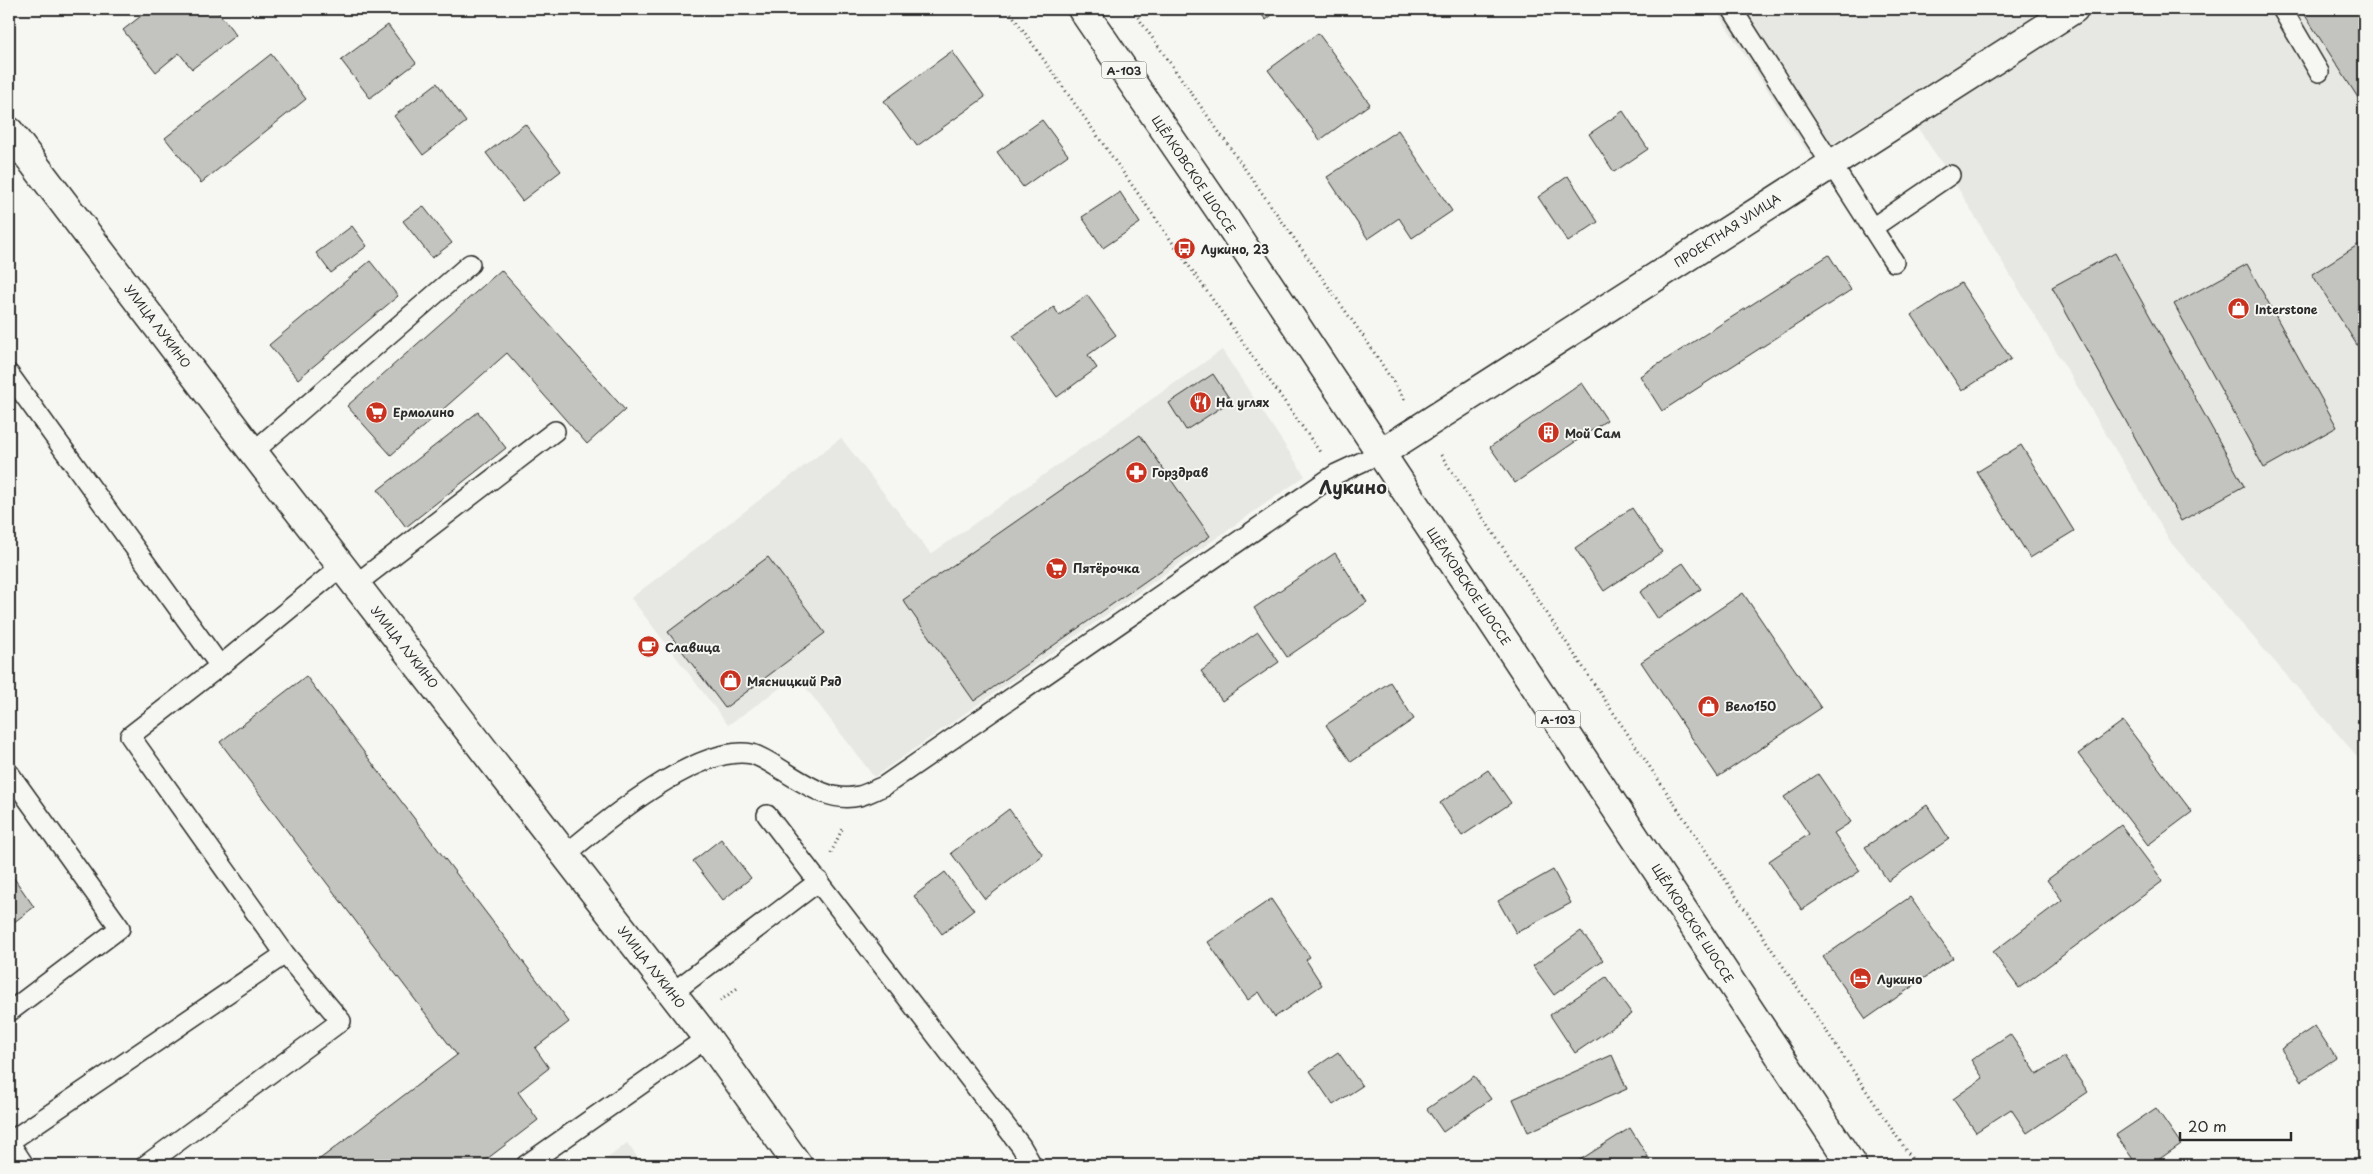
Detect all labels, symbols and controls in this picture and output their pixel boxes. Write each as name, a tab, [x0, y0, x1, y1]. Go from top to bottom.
road number: А-103	[1102, 62, 1146, 78]
street label: ЩЁЛКОВСКОЕ ШОССЕ	[1148, 111, 1240, 237]
street label: ПРОЕКТНАЯ УЛИЦА	[1670, 189, 1784, 271]
bus stop icon: Лукино, 23	[1173, 237, 1197, 261]
place label: Лукино, 23	[1201, 240, 1269, 258]
street label: УЛИЦА ЛУКИНО	[121, 281, 195, 372]
shop icon: Interstone	[2227, 297, 2251, 321]
place label: Interstone	[2255, 300, 2318, 318]
restaurant icon: На углях	[1188, 390, 1212, 414]
place label: На углях	[1216, 393, 1270, 411]
supermarket icon: Ермолино	[365, 400, 389, 424]
place label: Ермолино	[393, 403, 454, 421]
building icon: Мой Сам	[1537, 421, 1561, 445]
place label: Мой Сам	[1565, 424, 1621, 442]
pharmacy icon: Горздрав	[1124, 460, 1148, 484]
place label: Горздрав	[1152, 463, 1208, 481]
district label: Лукино	[1319, 473, 1387, 500]
street label: ЩЁЛКОВСКОЕ ШОССЕ	[1423, 523, 1515, 649]
supermarket icon: Пятёрочка	[1045, 556, 1069, 580]
place label: Пятёрочка	[1073, 559, 1140, 577]
street label: УЛИЦА ЛУКИНО	[367, 602, 443, 692]
cafe icon: Славица	[637, 635, 661, 659]
place label: Славица	[665, 638, 721, 656]
shop icon: Мясницкий Ряд	[719, 669, 743, 693]
place label: Мясницкий Ряд	[747, 672, 842, 690]
shop icon: Вело150	[1697, 694, 1721, 718]
place label: Вело150	[1725, 697, 1776, 715]
road number: А-103	[1536, 711, 1580, 728]
street label: ЩЁЛКОВСКОЕ ШОССЕ	[1648, 860, 1738, 986]
street label: УЛИЦА ЛУКИНО	[614, 922, 690, 1012]
hotel icon: Лукино	[1849, 967, 1873, 991]
place label: Лукино	[1877, 970, 1922, 988]
scale bar	[2180, 1109, 2292, 1141]
text: 20 m	[2188, 1114, 2227, 1137]

